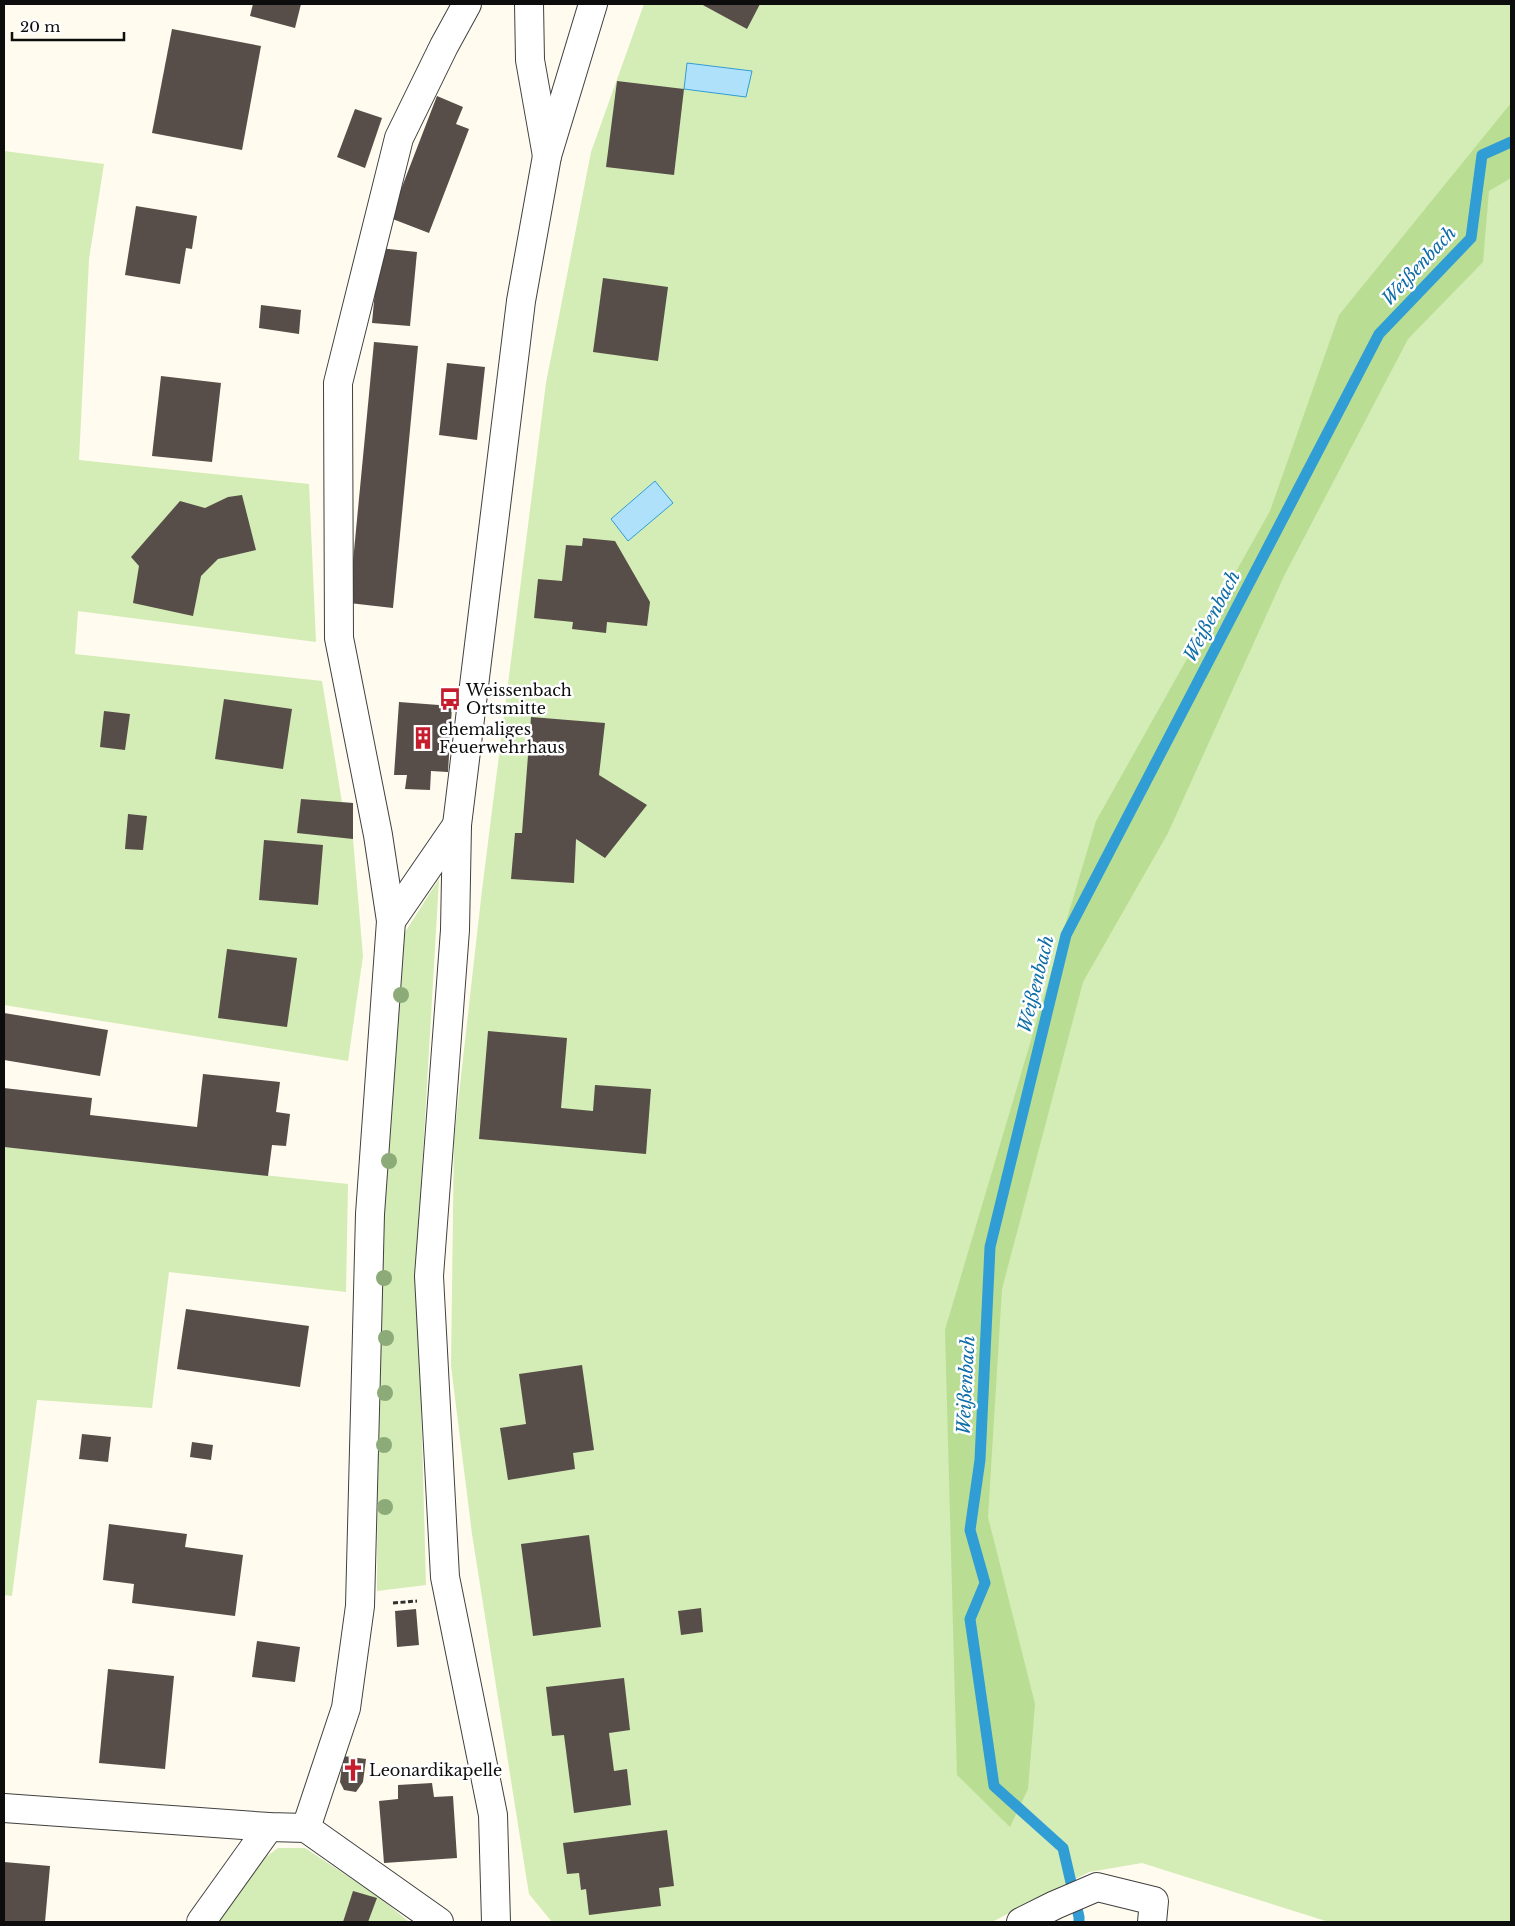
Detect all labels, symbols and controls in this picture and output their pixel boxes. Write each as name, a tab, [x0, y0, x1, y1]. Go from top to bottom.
scale bar	[12, 10, 125, 42]
text: 20 m	[20, 17, 60, 36]
water label: Weißenbach	[1377, 222, 1461, 310]
water label: Weißenbach	[1179, 567, 1245, 665]
place label: Weissenbach Ortsmitte	[465, 680, 572, 718]
bus stop icon: Weissenbach Ortsmitte	[437, 686, 463, 712]
place label: ehemaliges Feuerwehrhaus	[439, 719, 565, 757]
building icon: ehemaliges Feuerwehrhaus	[410, 725, 436, 751]
water label: Weißenbach	[1013, 933, 1059, 1035]
water label: Weißenbach	[952, 1335, 980, 1435]
church icon: Leonardikapelle	[340, 1757, 366, 1783]
place label: Leonardikapelle	[369, 1760, 502, 1780]

